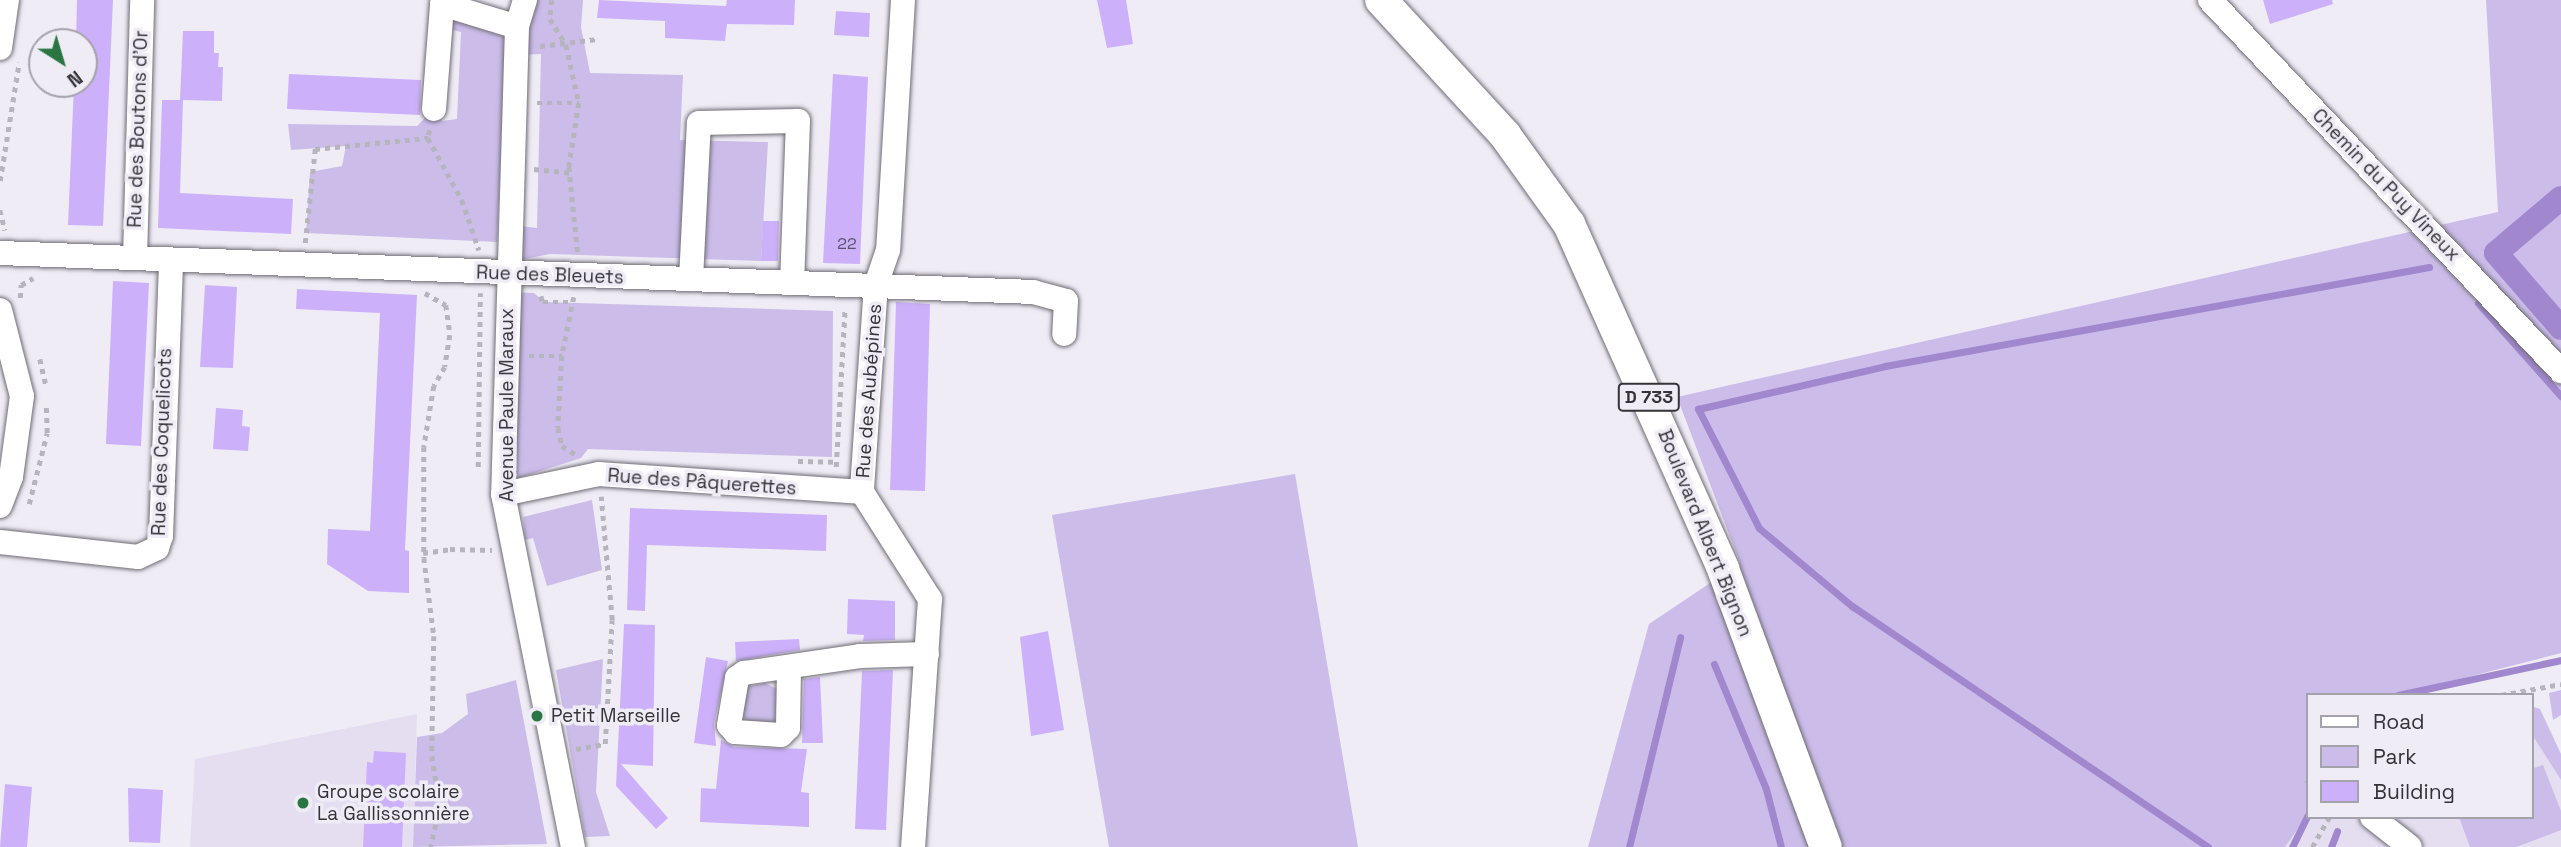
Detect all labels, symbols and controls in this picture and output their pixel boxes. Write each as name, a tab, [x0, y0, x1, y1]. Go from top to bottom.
north arrow	[28, 28, 98, 98]
street label: Rue des Boutons d'Or	[123, 30, 153, 228]
text: N	[62, 65, 87, 92]
street label: Chemin du Puy Vineux	[2307, 104, 2465, 266]
house number: 22	[837, 234, 857, 254]
street label: Rue des Bleuets	[476, 261, 624, 289]
street label: Rue des Aubépines	[852, 303, 886, 479]
street label: Avenue Paule Maraux	[496, 308, 518, 502]
street label: Rue des Coquelicots	[147, 348, 177, 536]
road number: D 733	[1618, 382, 1680, 412]
street label: Boulevard Albert Bignon	[1653, 426, 1757, 640]
street label: Rue des Pâquerettes	[607, 464, 797, 500]
legend	[2306, 693, 2533, 819]
place label: Petit Marseille	[551, 705, 681, 727]
marker: Petit Marseille	[529, 708, 545, 724]
text: Road	[2373, 708, 2425, 735]
text: Park	[2373, 743, 2417, 770]
text: Building	[2373, 778, 2455, 805]
place label: Groupe scolaire La Gallissonnière	[317, 781, 470, 825]
marker: Groupe scolaire La Gallissonnière	[295, 795, 311, 811]

